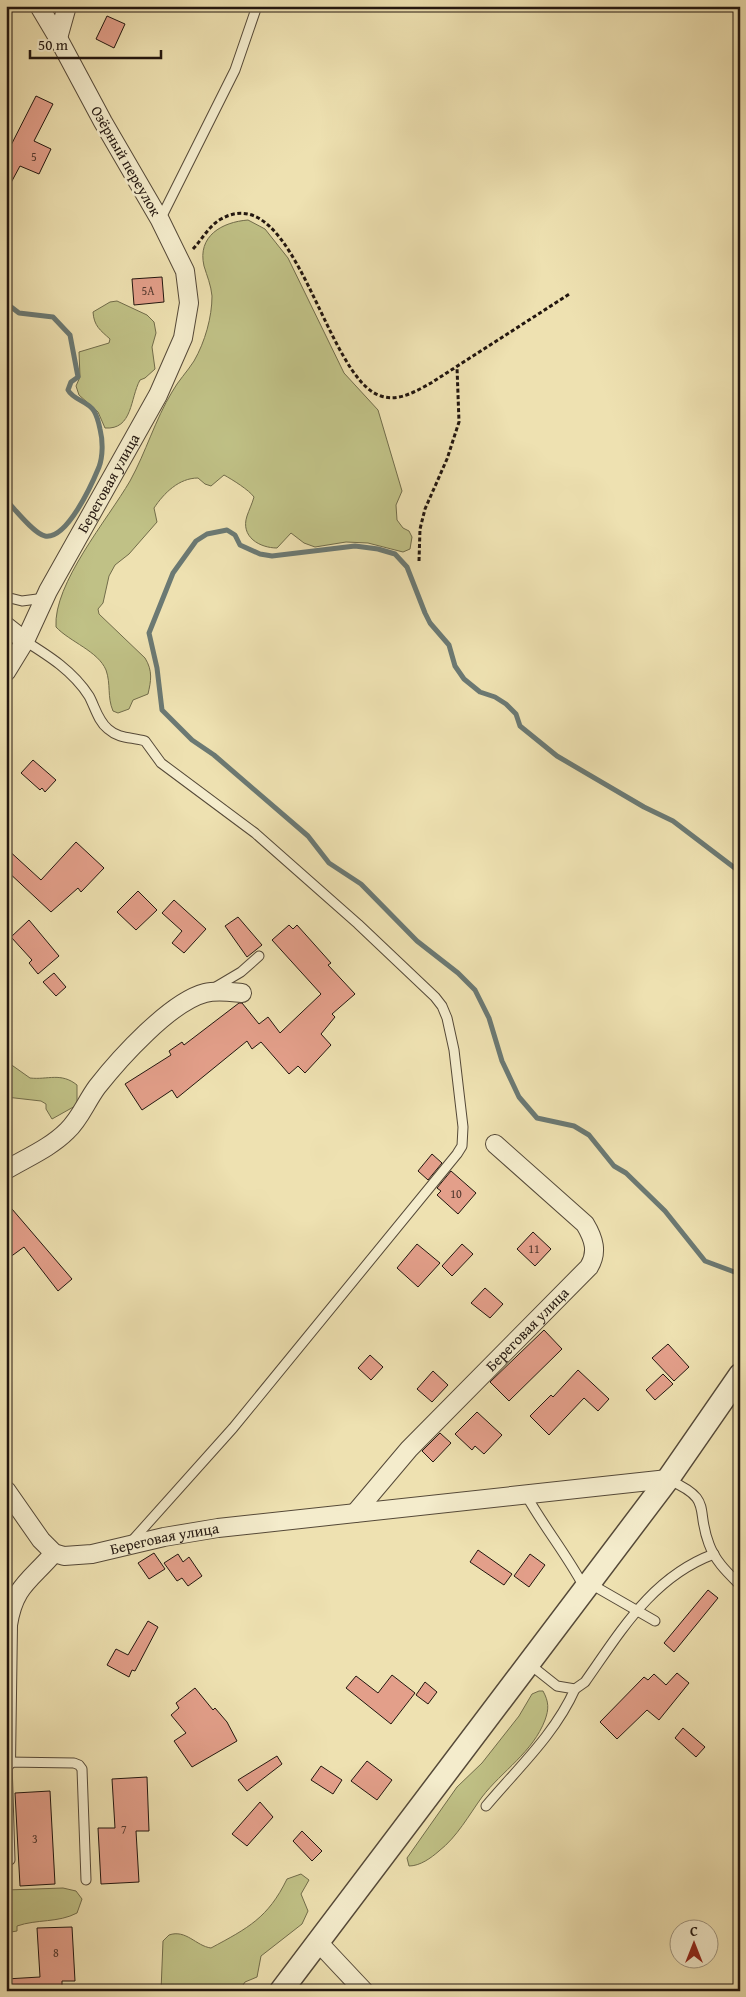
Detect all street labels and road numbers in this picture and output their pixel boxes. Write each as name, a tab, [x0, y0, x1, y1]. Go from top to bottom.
street label: Озёрный переулок	[86, 102, 167, 220]
street label: Береговая улица	[72, 429, 145, 536]
street label: Береговая улица	[481, 1282, 574, 1376]
street label: Береговая улица	[108, 1517, 221, 1559]

